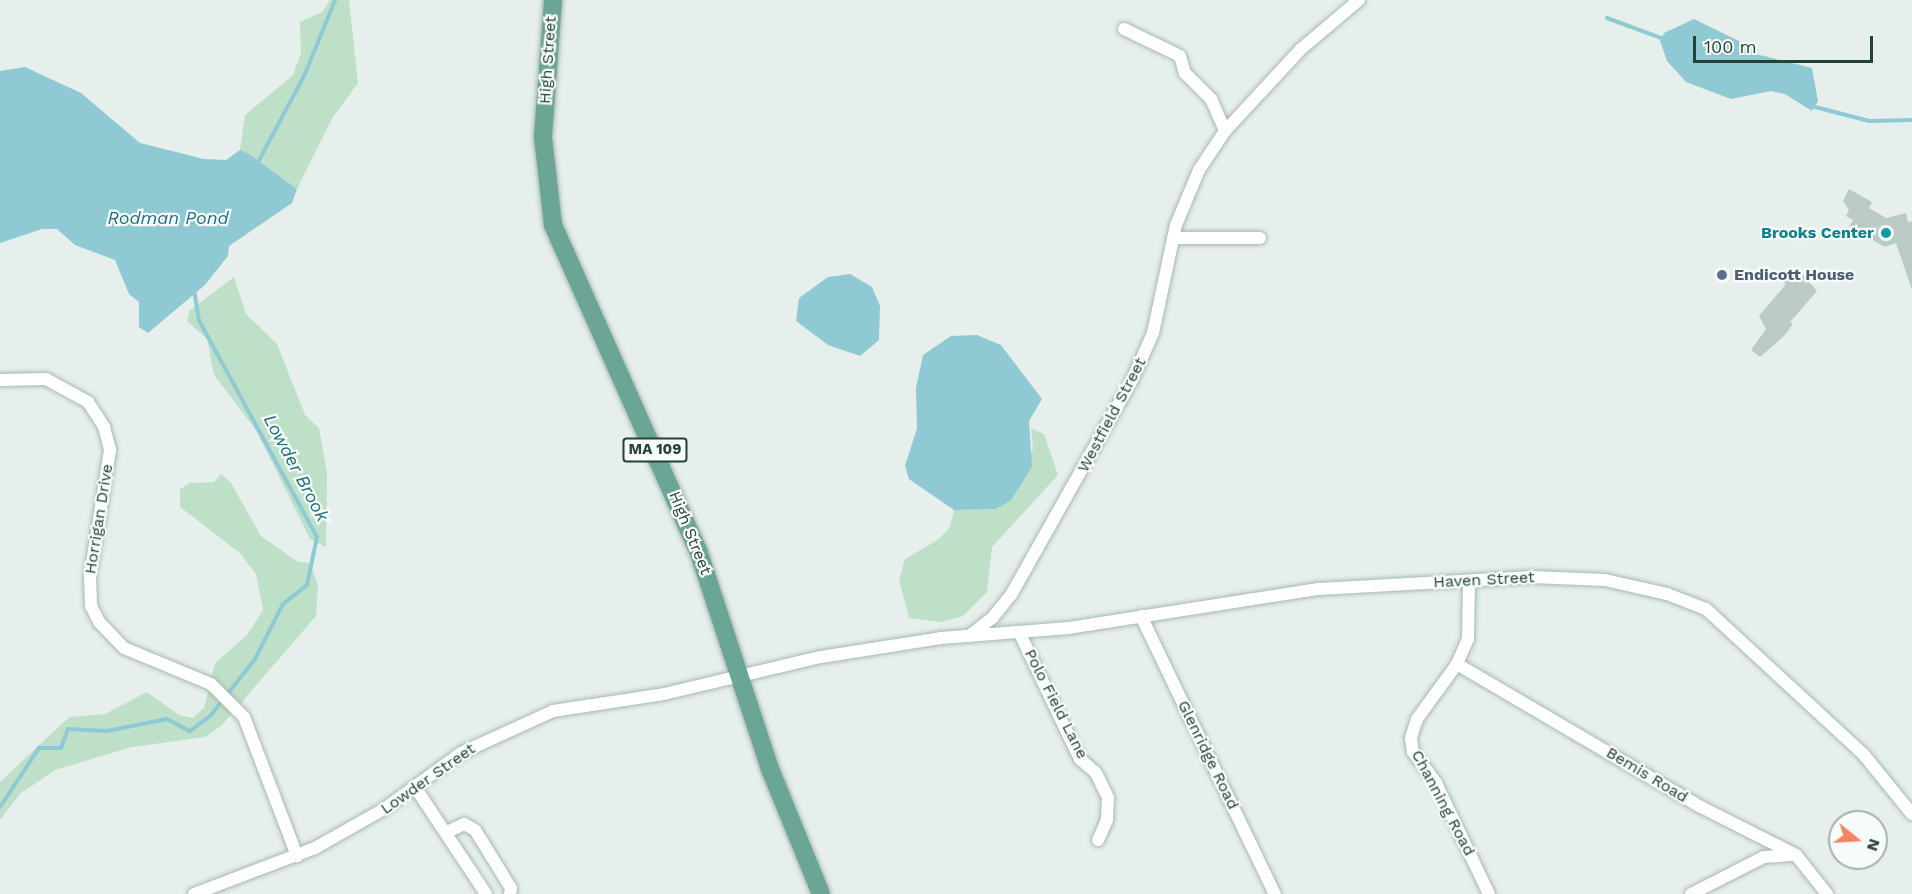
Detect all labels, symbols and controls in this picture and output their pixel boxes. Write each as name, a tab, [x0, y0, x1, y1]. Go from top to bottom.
street label: High Street	[535, 15, 561, 105]
scale bar	[1696, 24, 1876, 62]
text: 100 m	[1704, 36, 1757, 57]
water label: Rodman Pond	[108, 207, 228, 229]
place label: Brooks Center	[1761, 223, 1874, 243]
marker: Brooks Center	[1879, 226, 1893, 240]
place label: Endicott House	[1734, 265, 1854, 285]
marker: Endicott House	[1715, 268, 1729, 282]
street label: Westfield Street	[1074, 354, 1150, 476]
water label: Lowder Brook	[259, 411, 333, 525]
road number: MA 109	[622, 438, 688, 462]
street label: Horrigan Drive	[81, 463, 117, 575]
street label: High Street	[665, 489, 715, 577]
street label: Haven Street	[1433, 568, 1535, 592]
street label: Polo Field Lane	[1020, 646, 1092, 762]
street label: Glenridge Road	[1173, 697, 1243, 813]
street label: Lowder Street	[377, 739, 479, 819]
street label: Bemis Road	[1603, 743, 1691, 807]
street label: Channing Road	[1407, 747, 1479, 859]
north arrow	[1828, 810, 1888, 870]
text: N	[1863, 837, 1885, 854]

